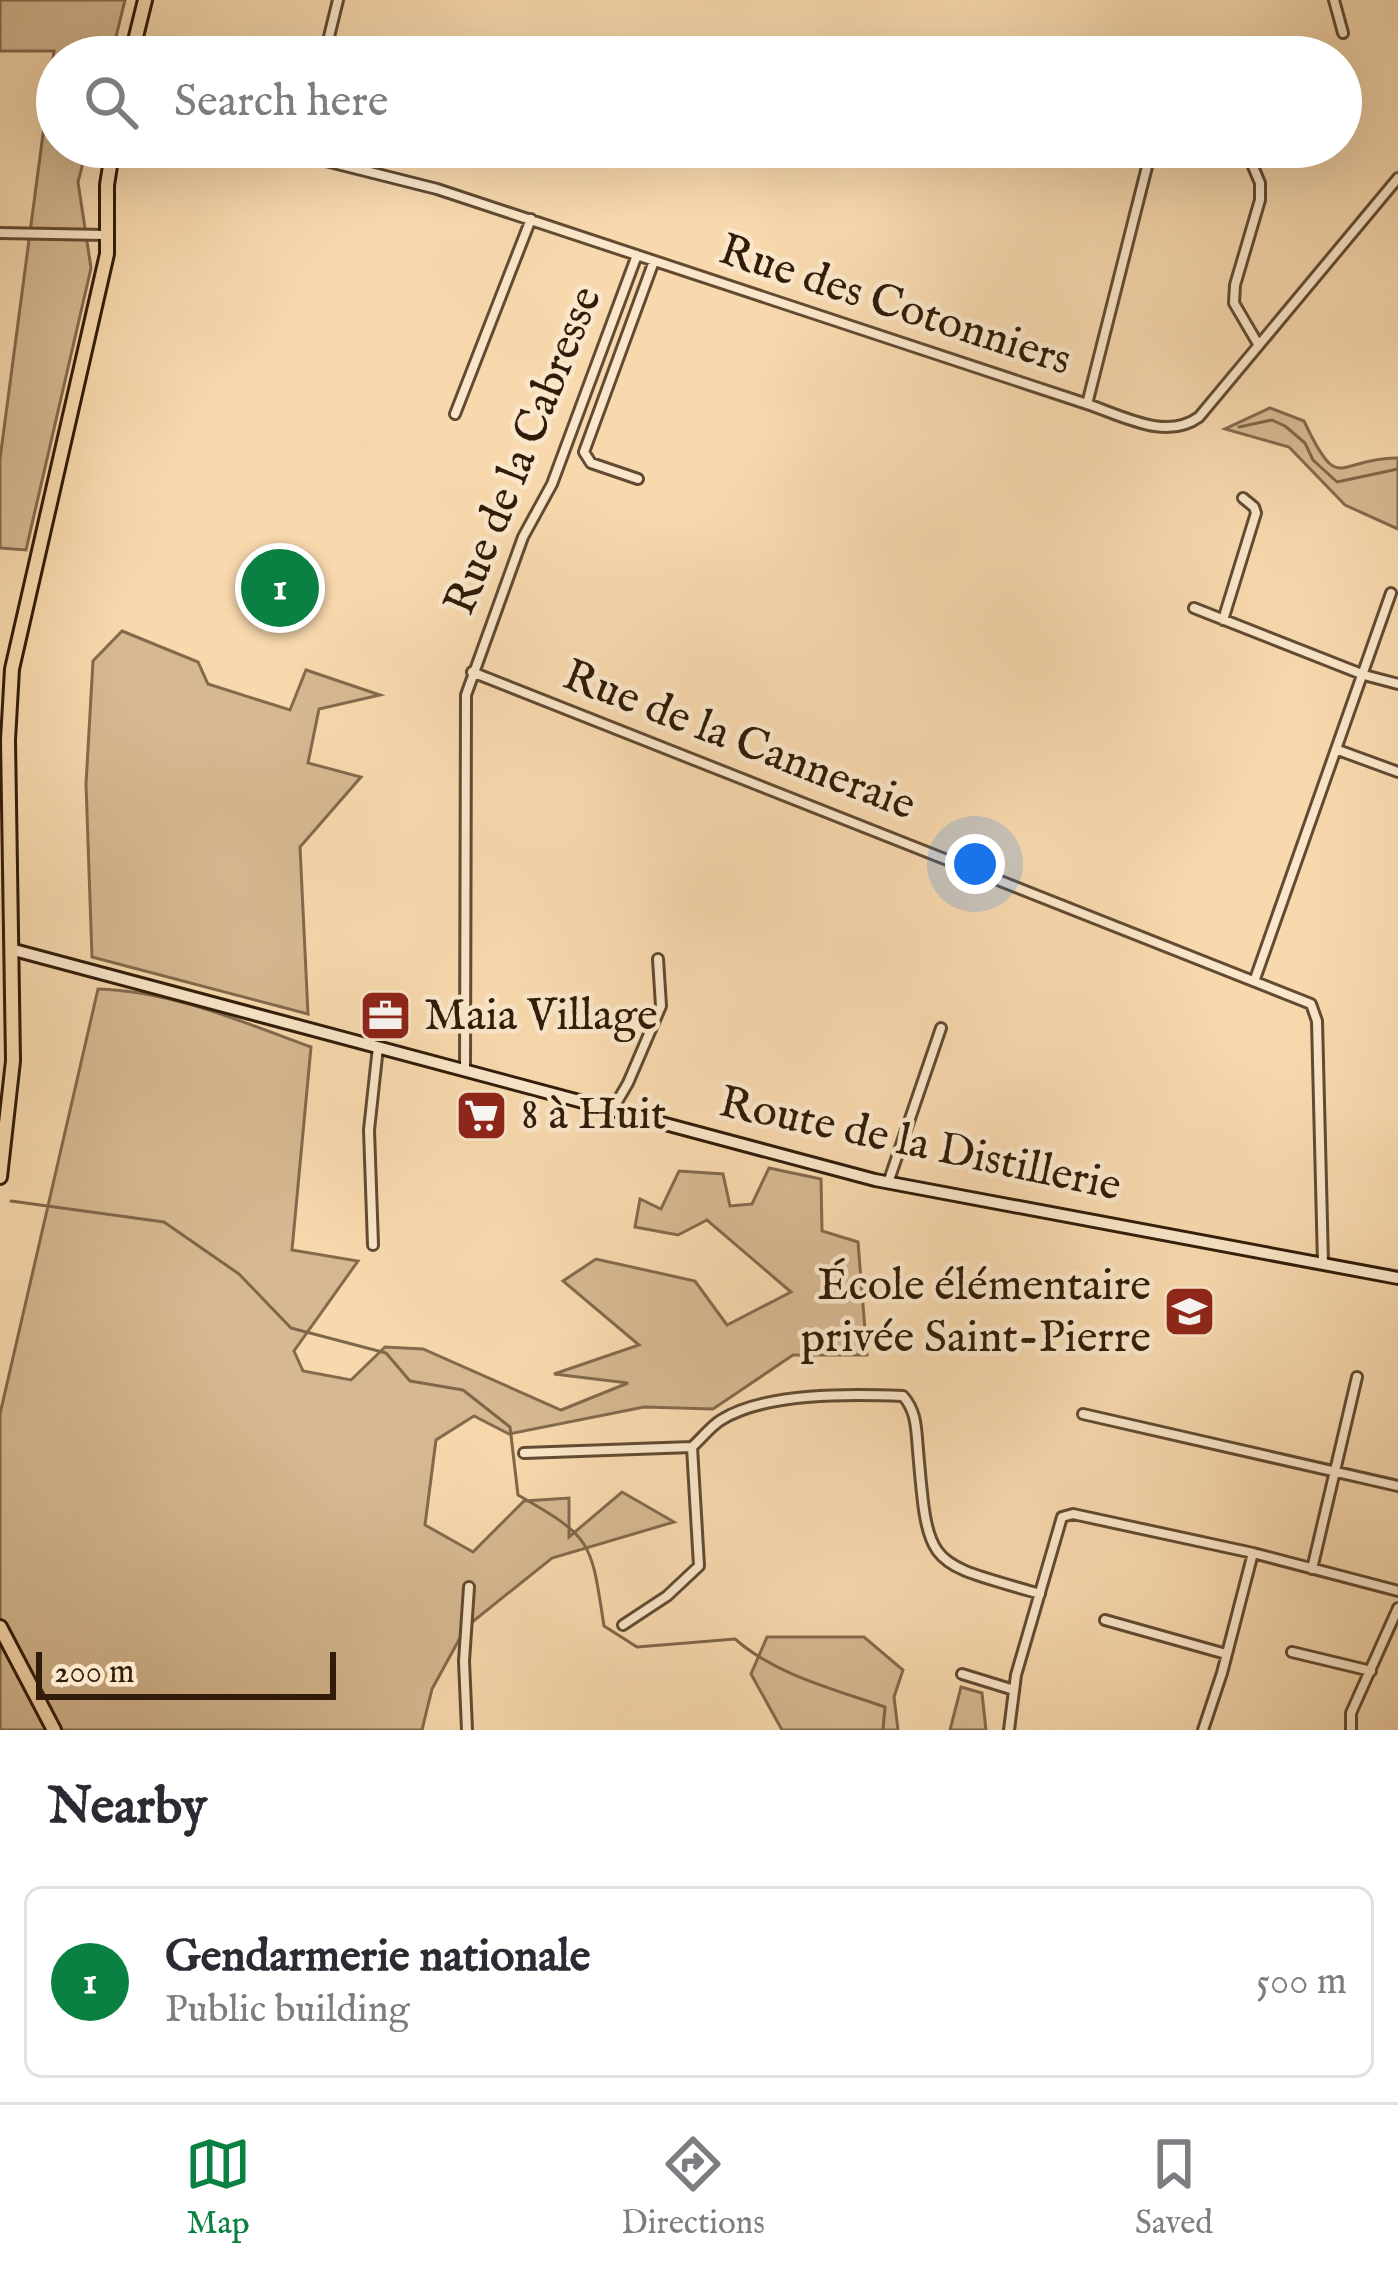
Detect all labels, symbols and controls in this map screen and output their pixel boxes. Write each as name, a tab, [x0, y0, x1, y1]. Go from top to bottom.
search box	[36, 36, 1362, 168]
icon: search	[78, 69, 144, 135]
text: Search here	[174, 74, 388, 131]
street label: Rue des Cotonniers	[712, 222, 1078, 390]
street label: Rue de la Cabresse	[432, 279, 616, 623]
pin: 1	[241, 543, 319, 633]
street label: Rue de la Canneraie	[555, 648, 923, 834]
your location	[945, 834, 1005, 894]
office icon: Maia Village	[357, 988, 413, 1044]
place label: Maia Village	[424, 988, 658, 1045]
street label: Route de la Distillerie	[714, 1075, 1126, 1215]
supermarket icon: 8 à Huit	[454, 1087, 510, 1143]
place label: 8 à Huit	[521, 1087, 666, 1144]
place label: École élémentaire privée Saint-Pierre	[801, 1258, 1151, 1367]
school or university icon: École élémentaire privée Saint-Pierre	[1162, 1284, 1218, 1340]
scale bar	[36, 1646, 336, 1699]
text: 200 m	[54, 1652, 135, 1694]
text: Nearby	[48, 1776, 207, 1841]
text: Gendarmerie nationale	[165, 1929, 590, 1986]
text: 1	[83, 1958, 97, 2007]
text: 500 m	[1256, 1958, 1347, 2007]
text: Public building	[165, 1986, 410, 2035]
tab: Map	[185, 2131, 251, 2245]
tab: Directions	[621, 2131, 765, 2245]
tab: Saved	[1135, 2131, 1213, 2245]

